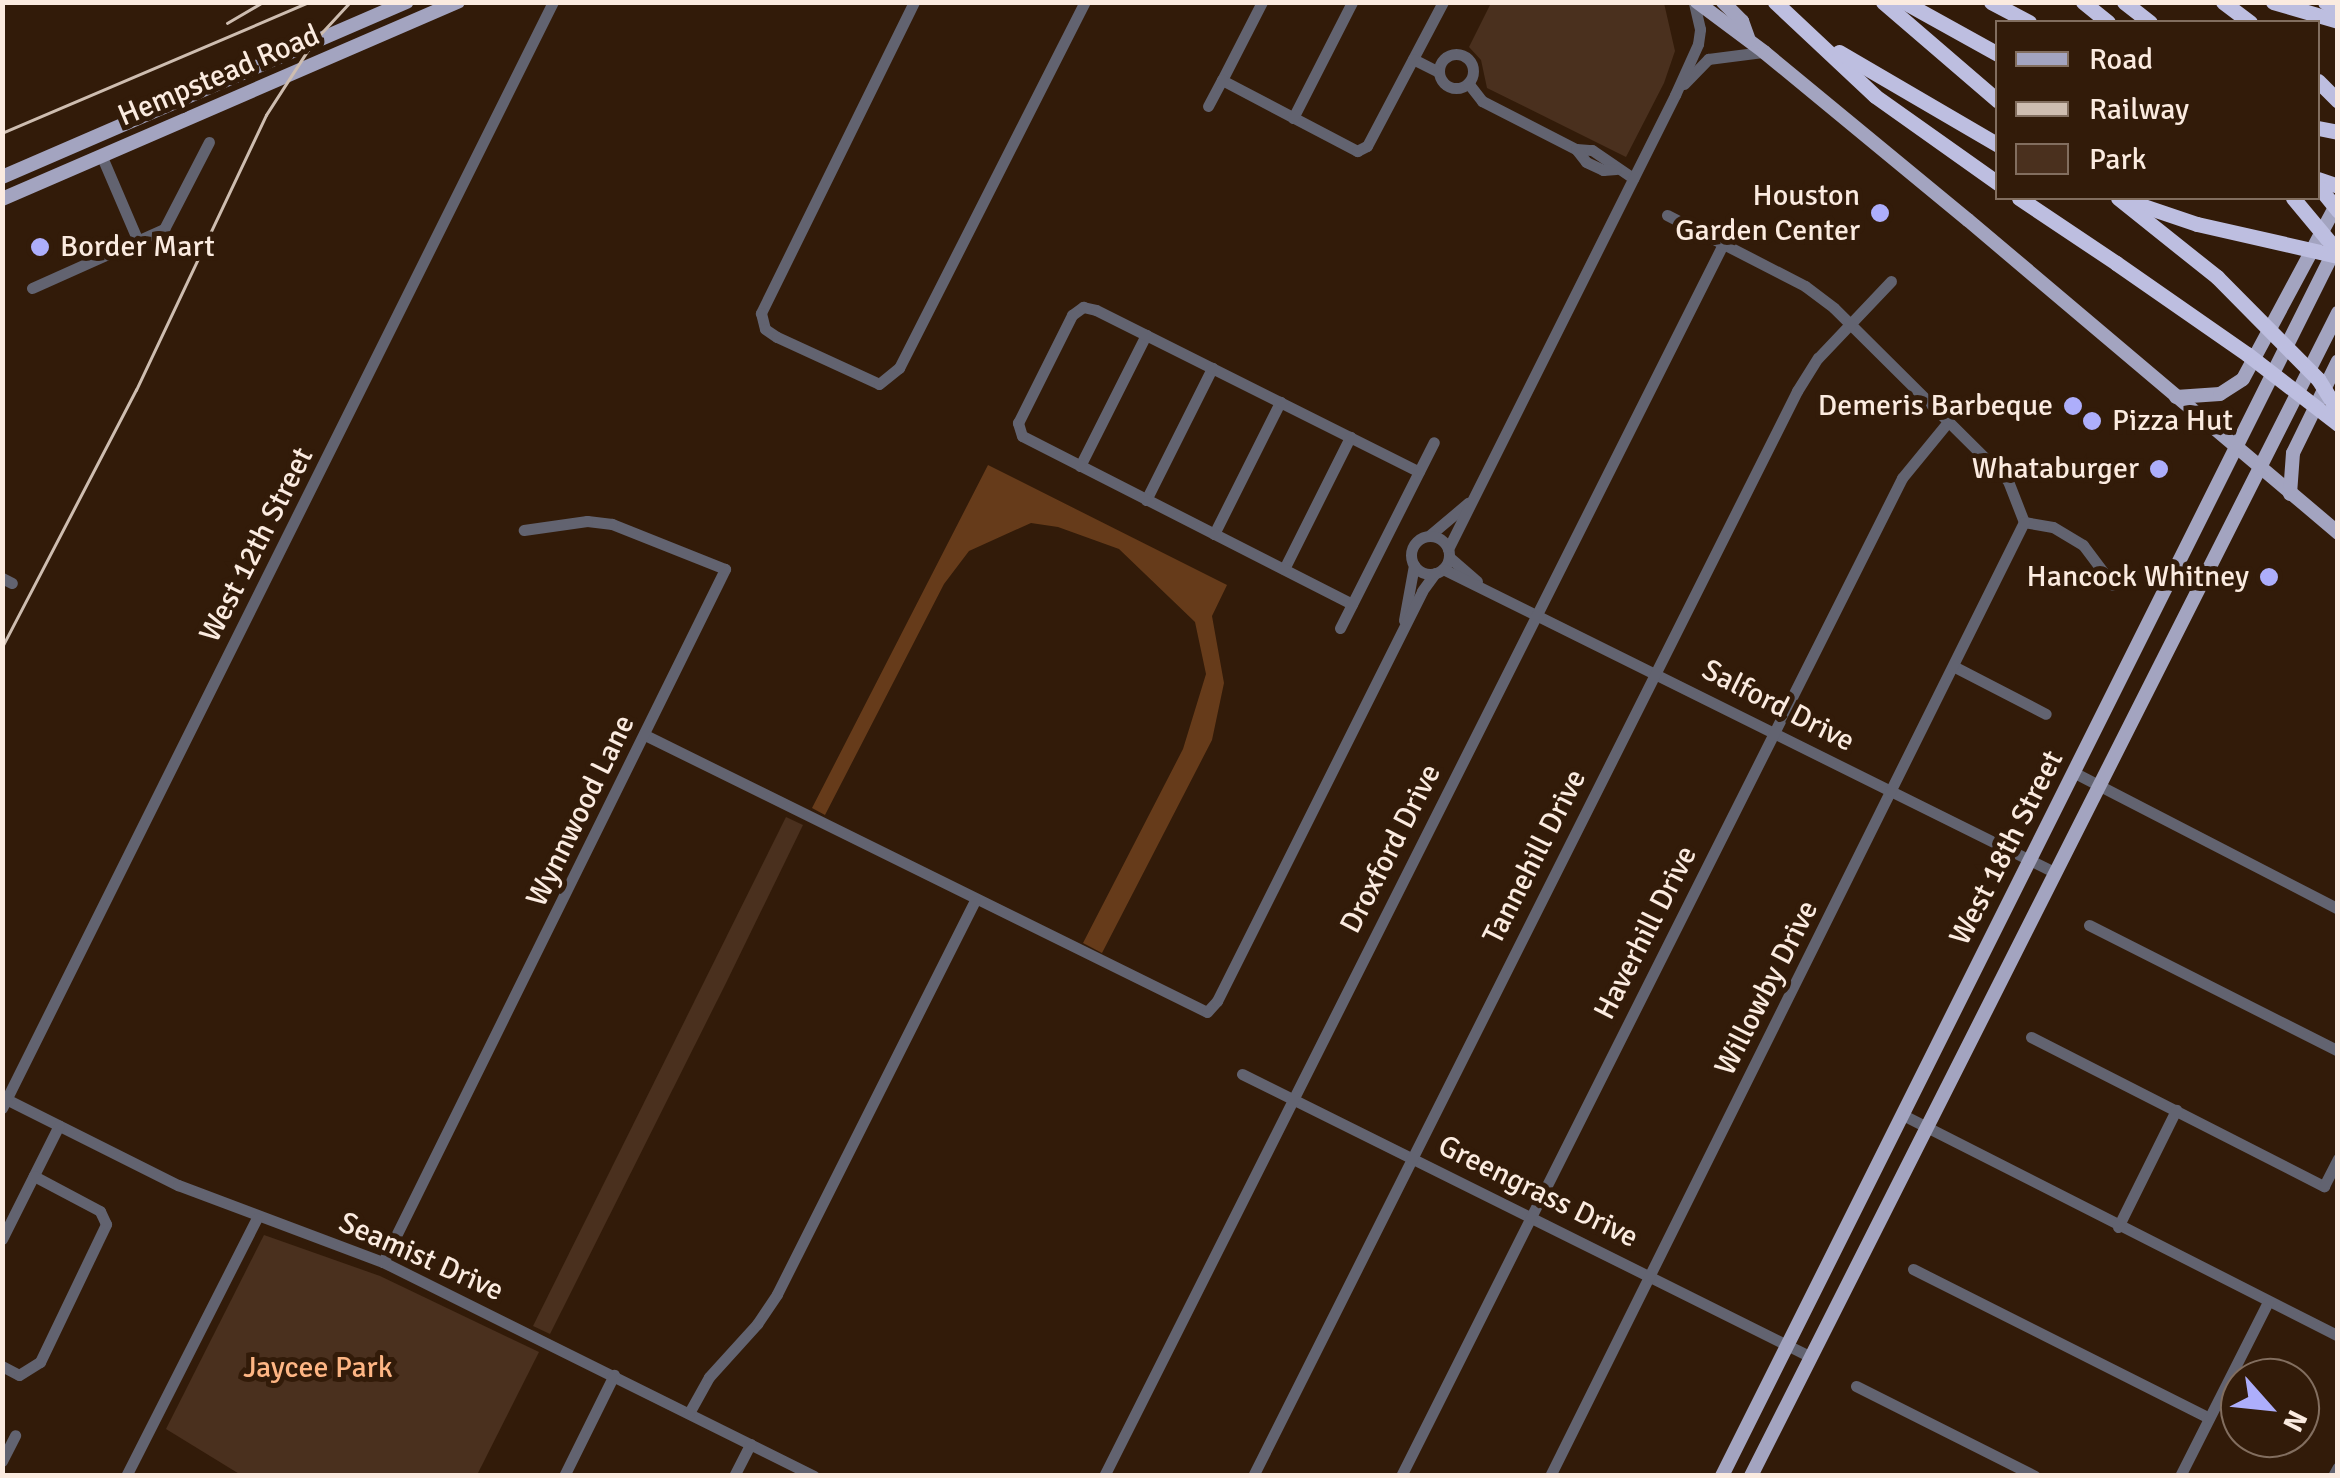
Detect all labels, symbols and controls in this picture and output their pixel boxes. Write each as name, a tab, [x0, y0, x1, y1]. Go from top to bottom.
street label: Hempstead Road	[113, 17, 325, 135]
legend	[1995, 20, 2320, 200]
text: Road	[2089, 41, 2153, 78]
text: Railway	[2089, 91, 2189, 128]
text: Park	[2089, 141, 2147, 178]
place label: Houston Garden Center	[1675, 178, 1860, 248]
marker: Houston Garden Center	[1869, 202, 1891, 224]
place label: Border Mart	[60, 229, 215, 265]
marker: Border Mart	[29, 236, 51, 258]
place label: Demeris Barbeque	[1818, 388, 2053, 424]
marker: Demeris Barbeque	[2062, 395, 2084, 417]
place label: Pizza Hut	[2112, 403, 2233, 439]
marker: Pizza Hut	[2081, 410, 2103, 432]
street label: West 12th Street	[192, 442, 322, 648]
place label: Whataburger	[1972, 451, 2139, 487]
marker: Whataburger	[2148, 458, 2170, 480]
place label: Hancock Whitney	[2026, 559, 2249, 595]
marker: Hancock Whitney	[2258, 566, 2280, 588]
street label: Salford Drive	[1696, 652, 1860, 760]
street label: Wynnwood Lane	[519, 709, 643, 913]
street label: West 18th Street	[1942, 745, 2072, 951]
street label: Droxford Drive	[1333, 759, 1449, 939]
street label: Tannehill Drive	[1476, 764, 1594, 950]
street label: Haverhill Drive	[1587, 840, 1705, 1026]
street label: Willowby Drive	[1708, 895, 1826, 1081]
street label: Greengrass Drive	[1432, 1128, 1644, 1256]
street label: Seamist Drive	[333, 1205, 509, 1309]
park label: Jaycee Park	[243, 1350, 393, 1386]
north arrow	[2220, 1358, 2320, 1458]
text: N	[2275, 1404, 2315, 1437]

